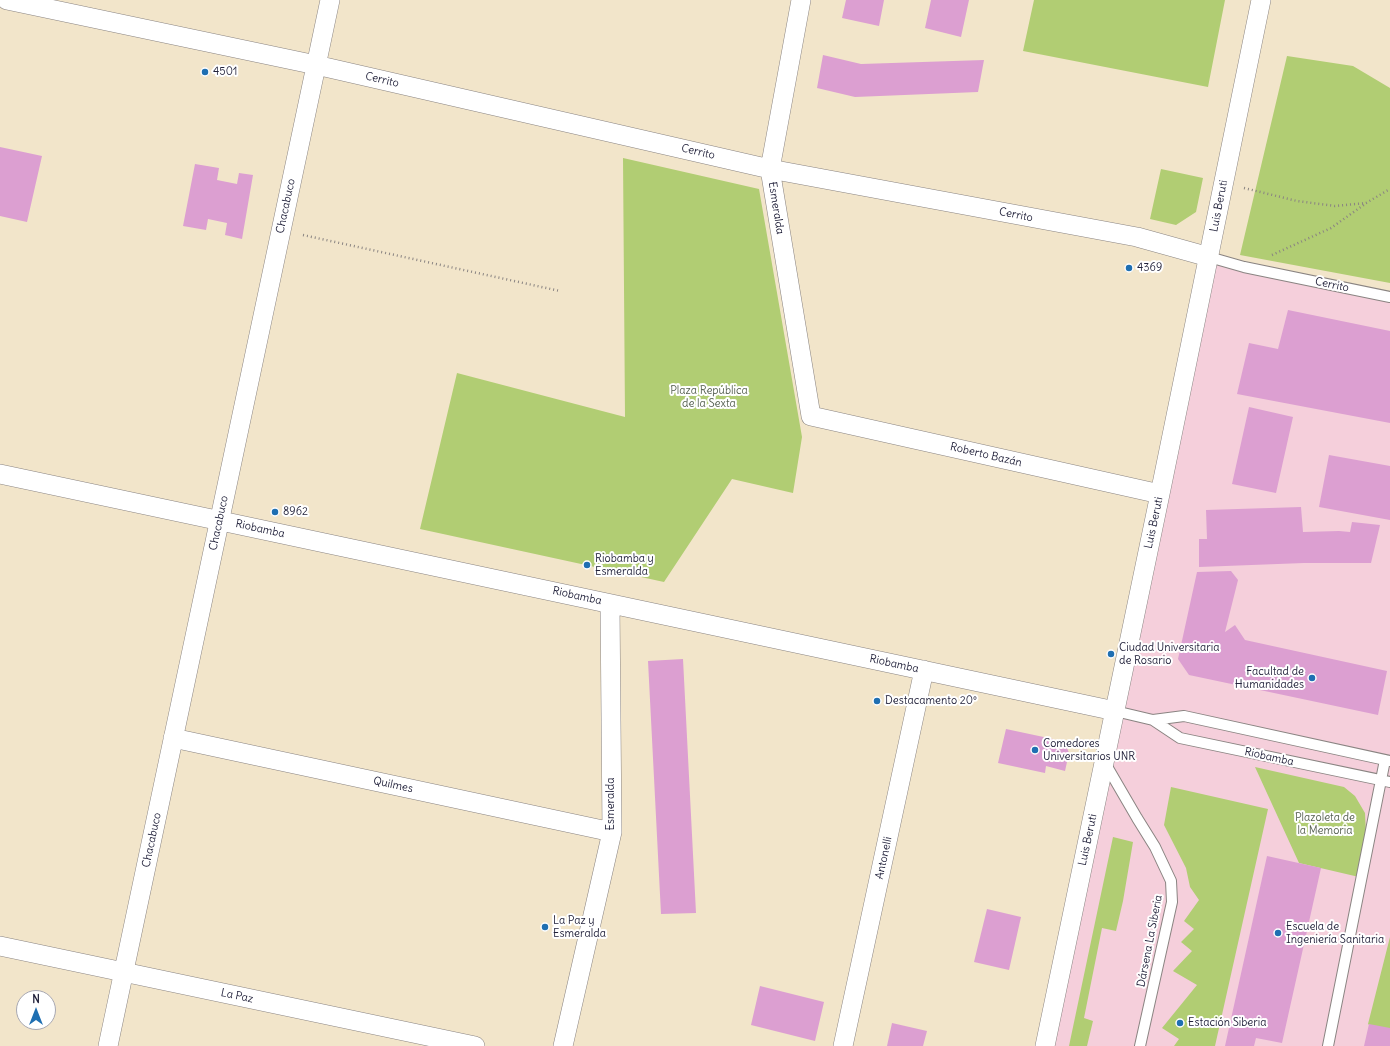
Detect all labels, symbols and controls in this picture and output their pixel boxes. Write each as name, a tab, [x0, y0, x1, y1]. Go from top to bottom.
place label: 4501	[213, 65, 237, 79]
marker: 4501	[200, 67, 210, 77]
street label: Cerrito	[364, 70, 400, 90]
street label: Cerrito	[680, 142, 716, 162]
street label: Chacabuco	[274, 177, 298, 235]
street label: Luis Beruti	[1208, 179, 1230, 233]
street label: Esmeralda	[765, 181, 787, 235]
street label: Cerrito	[998, 205, 1034, 225]
place label: 4369	[1137, 261, 1162, 275]
marker: 4369	[1124, 263, 1134, 273]
street label: Cerrito	[1314, 275, 1350, 295]
park label: Plaza República de la Sexta	[670, 384, 748, 410]
street label: Roberto Bazán	[949, 440, 1023, 470]
street label: Chacabuco	[207, 494, 231, 552]
street label: Luis Beruti	[1142, 496, 1166, 550]
place label: 8962	[283, 505, 308, 519]
marker: 8962	[270, 507, 280, 517]
street label: Riobamba	[234, 517, 286, 541]
place label: Riobamba y Esmeralda	[595, 552, 654, 578]
marker: Riobamba y Esmeralda	[582, 560, 592, 570]
street label: Riobamba	[551, 584, 603, 608]
place label: Ciudad Universitaria de Rosario	[1119, 641, 1220, 667]
marker: Ciudad Universitaria de Rosario	[1106, 649, 1116, 659]
street label: Riobamba	[868, 652, 920, 676]
place label: Facultad de Humanidades	[1235, 665, 1304, 691]
marker: Facultad de Humanidades	[1307, 673, 1317, 683]
place label: Destacamento 20º	[885, 694, 977, 708]
marker: Destacamento 20º	[872, 696, 882, 706]
place label: Comedores Universitarios UNR	[1043, 737, 1135, 763]
marker: Comedores Universitarios UNR	[1030, 745, 1040, 755]
street label: Riobamba	[1243, 745, 1295, 769]
street label: Quilmes	[372, 774, 414, 796]
street label: Esmeralda	[604, 778, 618, 830]
street label: Chacabuco	[140, 811, 164, 869]
park label: Plazoleta de la Memoria	[1295, 811, 1355, 837]
street label: Luis Beruti	[1076, 813, 1100, 867]
street label: Antonelli	[873, 836, 895, 880]
street label: Dársena La Siberia	[1135, 894, 1165, 988]
place label: La Paz y Esmeralda	[553, 914, 606, 940]
place label: Escuela de Ingeniería Sanitaria	[1286, 920, 1384, 946]
marker: La Paz y Esmeralda	[540, 922, 550, 932]
marker: Escuela de Ingeniería Sanitaria	[1273, 928, 1283, 938]
street label: La Paz	[220, 986, 254, 1006]
north arrow	[16, 990, 56, 1030]
text: N	[32, 992, 40, 1006]
place label: Estación Siberia	[1188, 1016, 1266, 1030]
marker: Estación Siberia	[1175, 1018, 1185, 1028]

